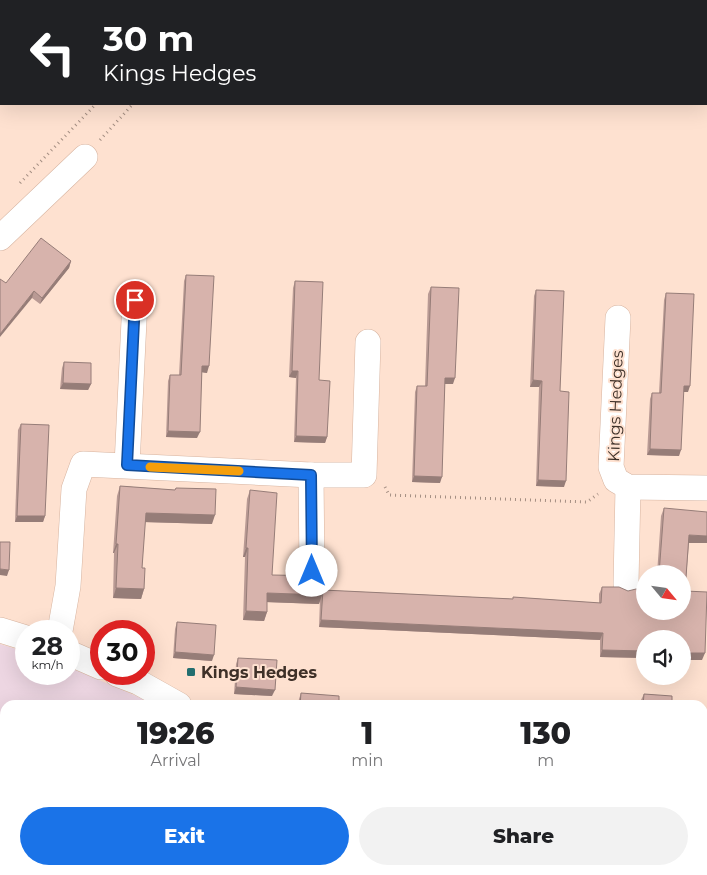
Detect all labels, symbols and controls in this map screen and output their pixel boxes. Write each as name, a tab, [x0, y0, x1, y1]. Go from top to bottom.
text: 30 m	[103, 17, 194, 60]
icon: left	[20, 20, 85, 85]
text: Kings Hedges	[103, 60, 256, 87]
pin	[114, 279, 156, 321]
icon: arrive	[121, 286, 149, 314]
street label: Kings Hedges	[604, 350, 627, 462]
position arrow	[285, 544, 337, 596]
north arrow	[636, 565, 691, 620]
map controls	[636, 565, 691, 685]
speed limit sign: 30	[90, 620, 155, 685]
button: sound	[636, 630, 691, 685]
text: 28	[32, 631, 63, 661]
text: km/h	[31, 657, 64, 672]
place label: Kings Hedges	[201, 663, 317, 682]
marker: Kings Hedges	[185, 666, 197, 678]
text: 19:26	[137, 715, 214, 752]
text: 1	[361, 715, 373, 752]
text: 130	[520, 715, 571, 752]
text: Arrival	[150, 751, 201, 770]
text: min	[351, 751, 383, 770]
text: m	[537, 751, 554, 770]
button: Exit	[20, 807, 349, 865]
button: Share	[359, 807, 688, 865]

